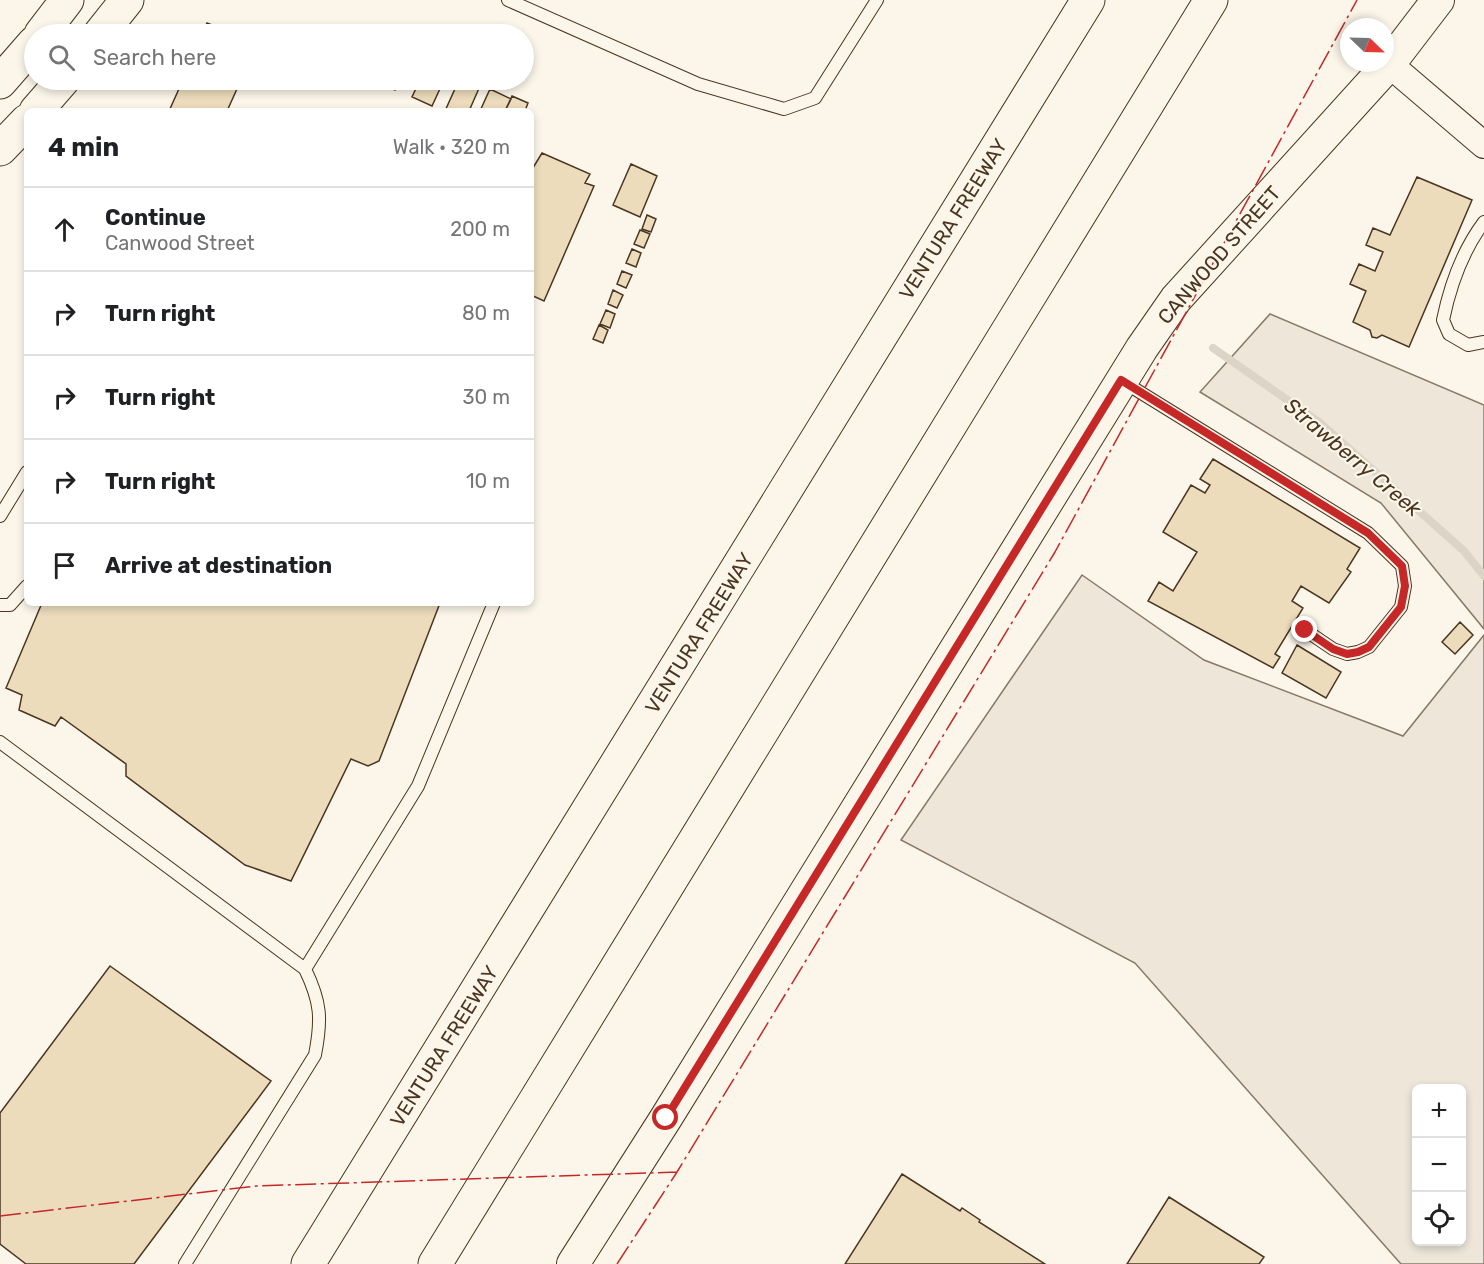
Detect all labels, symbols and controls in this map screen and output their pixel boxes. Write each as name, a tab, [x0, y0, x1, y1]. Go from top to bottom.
north arrow	[1340, 18, 1394, 72]
search box	[24, 24, 534, 90]
icon: search	[45, 41, 78, 74]
text: Search here	[93, 44, 216, 71]
text: 4 min	[48, 132, 119, 163]
street label: VENTURA FREEWAY	[894, 134, 1012, 304]
text: Walk · 320 m	[393, 135, 510, 159]
street label: CANWOOD STREET	[1153, 181, 1286, 329]
text: Continue	[105, 204, 206, 231]
icon: ahead	[48, 213, 81, 246]
text: 200 m	[450, 217, 510, 241]
text: Canwood Street	[105, 231, 255, 255]
icon: right	[48, 297, 81, 330]
text: Turn right	[105, 300, 215, 327]
text: 80 m	[462, 301, 510, 325]
icon: right	[48, 381, 81, 414]
text: Turn right	[105, 384, 215, 411]
text: 30 m	[463, 385, 510, 409]
water label: Strawberry Creek	[1279, 392, 1427, 522]
icon: right	[48, 465, 81, 498]
text: Turn right	[105, 468, 215, 495]
text: 10 m	[466, 469, 510, 493]
street label: VENTURA FREEWAY	[640, 548, 758, 718]
icon: arrive	[48, 549, 81, 582]
text: Arrive at destination	[105, 552, 332, 579]
route end	[1291, 616, 1317, 642]
street label: VENTURA FREEWAY	[385, 961, 503, 1131]
map controls	[1412, 1084, 1466, 1246]
button: +	[1412, 1084, 1466, 1138]
route start	[652, 1104, 678, 1130]
button: −	[1412, 1138, 1466, 1192]
button: locate	[1412, 1192, 1466, 1246]

